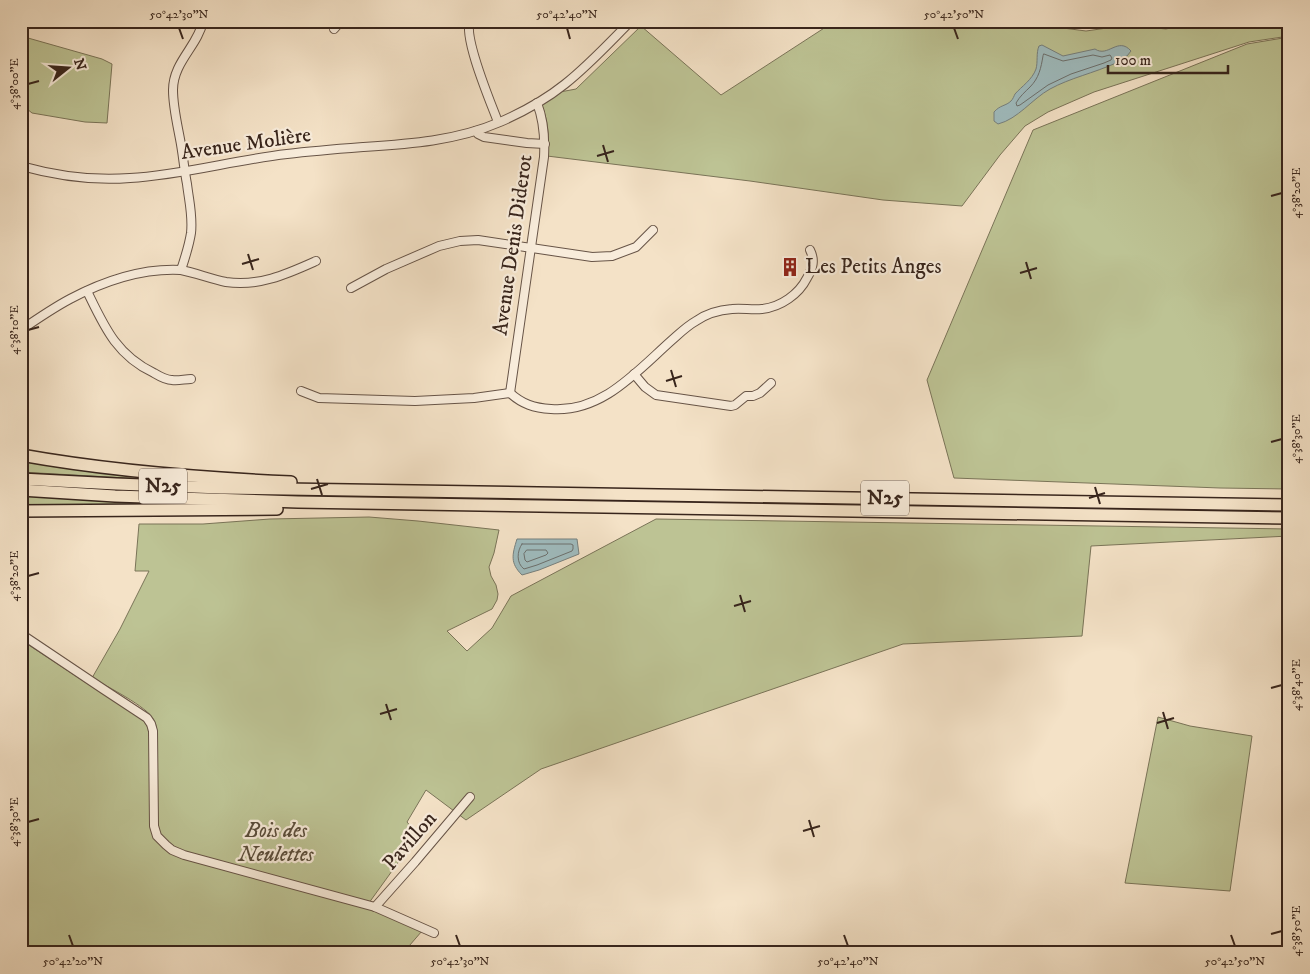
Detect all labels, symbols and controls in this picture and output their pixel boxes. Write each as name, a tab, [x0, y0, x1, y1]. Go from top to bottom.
text: 50°42'30"N	[150, 7, 209, 22]
text: 50°42'40"N	[536, 7, 598, 22]
text: 50°42'50"N	[924, 7, 984, 22]
north arrow	[42, 42, 92, 92]
scale bar	[1108, 42, 1228, 74]
text: 100 m	[1115, 51, 1151, 70]
text: N	[69, 56, 90, 73]
text: 4°38'00"E	[7, 58, 22, 110]
street label: Avenue Molière	[179, 122, 313, 166]
street label: Avenue Denis Diderot	[487, 153, 539, 337]
text: 4°38'20"E	[1289, 167, 1304, 219]
place label: Les Petits Anges	[805, 254, 942, 280]
building icon: Les Petits Anges	[779, 256, 801, 278]
text: 4°38'10"E	[7, 305, 22, 355]
text: 4°38'30"E	[1289, 414, 1304, 464]
road number: N25	[139, 468, 187, 504]
road number: N25	[861, 480, 909, 516]
text: 4°38'20"E	[7, 550, 22, 602]
text: 4°38'40"E	[1289, 658, 1304, 711]
text: 4°38'30"E	[7, 797, 22, 847]
street label: Pavillon	[377, 806, 443, 876]
park label: Bois des Neulettes	[238, 818, 314, 868]
text: 4°38'50"E	[1289, 905, 1304, 957]
text: 50°42'20"N	[43, 954, 103, 969]
text: 50°42'30"N	[431, 954, 490, 969]
text: 50°42'40"N	[817, 954, 879, 969]
text: 50°42'50"N	[1205, 954, 1265, 969]

